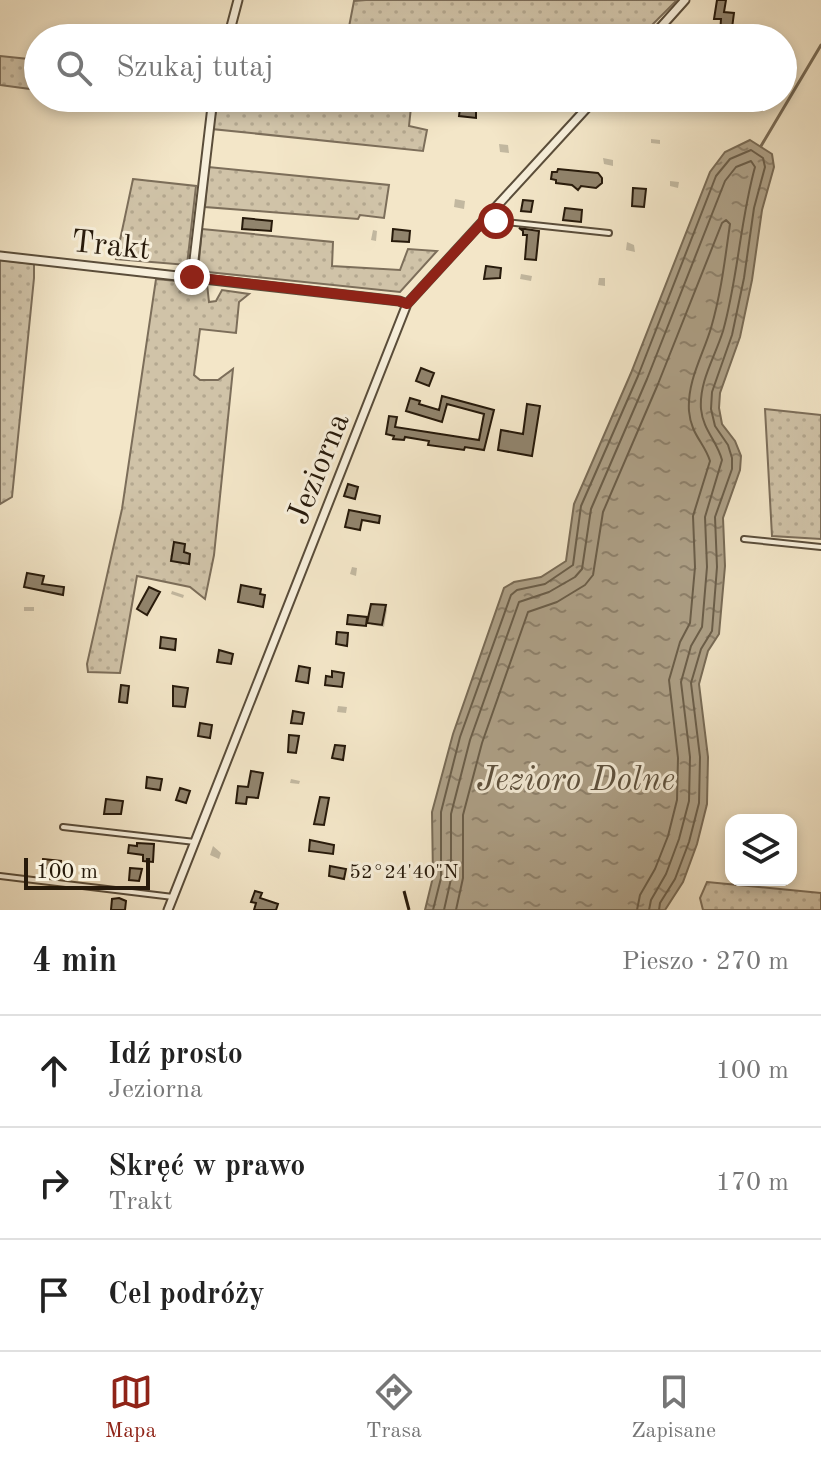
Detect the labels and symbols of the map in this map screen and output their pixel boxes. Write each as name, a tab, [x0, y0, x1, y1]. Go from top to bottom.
route start	[478, 203, 514, 239]
street label: Trakt	[69, 227, 152, 267]
route end	[174, 259, 210, 295]
street label: Jeziorna	[283, 409, 357, 529]
water label: Jezioro Dolne	[477, 764, 675, 798]
scale bar	[24, 854, 150, 890]
text: 52°24'40"N	[349, 863, 459, 883]

